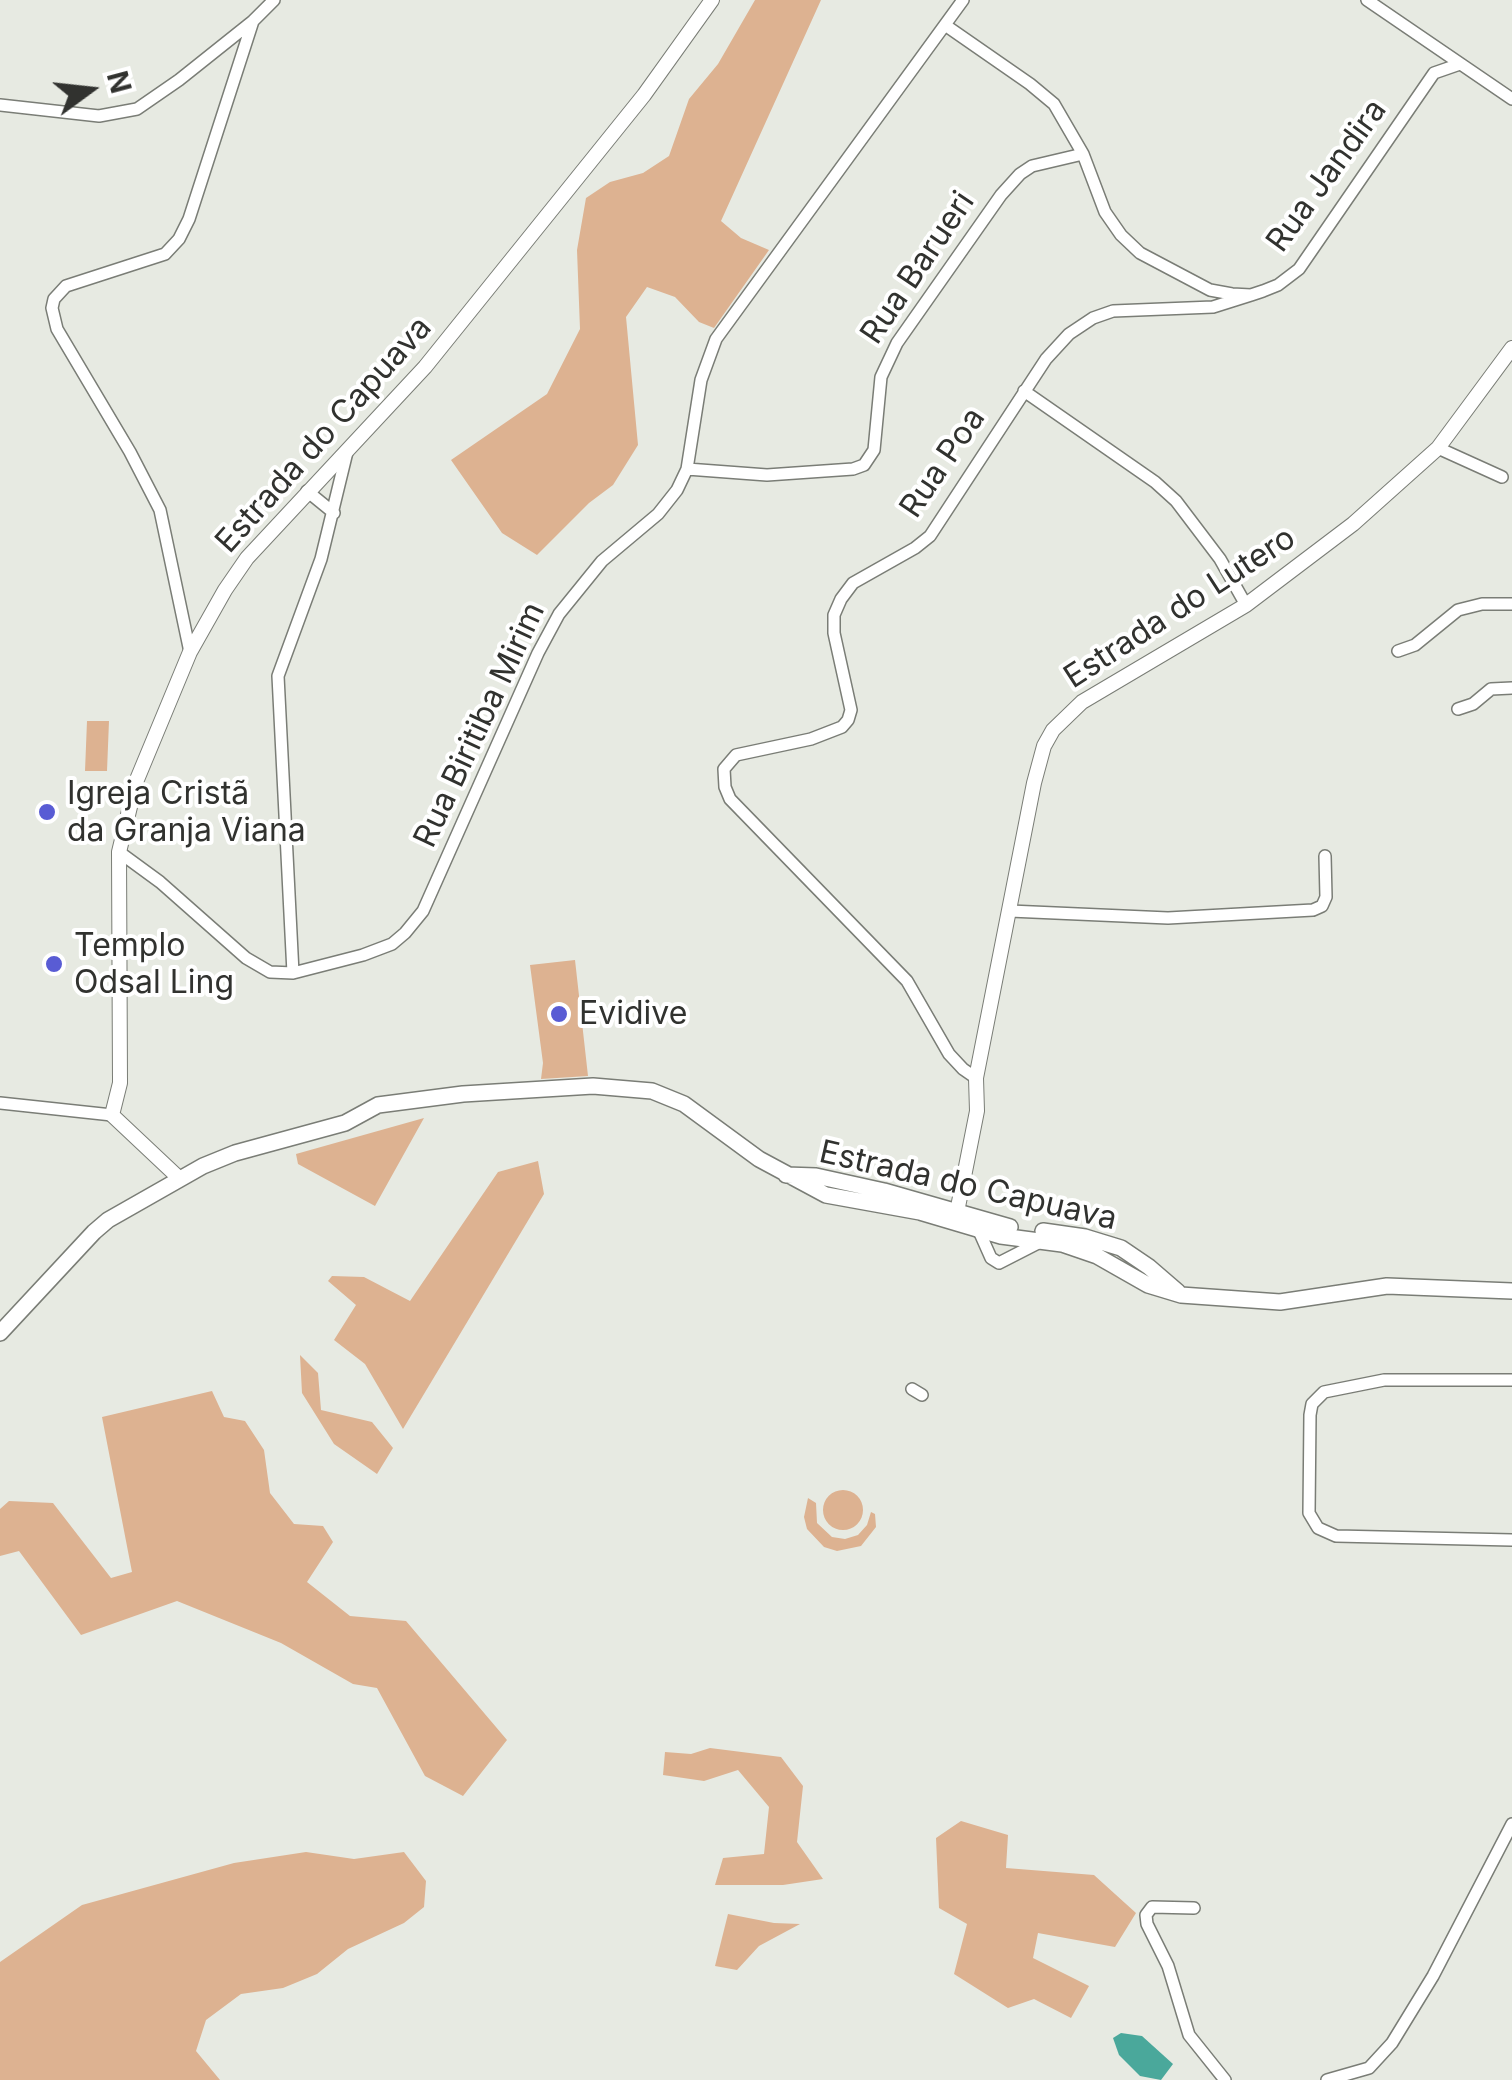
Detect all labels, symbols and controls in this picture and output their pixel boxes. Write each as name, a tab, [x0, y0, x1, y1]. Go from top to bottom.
north arrow	[40, 40, 140, 140]
text: N	[100, 68, 138, 97]
street label: Rua Jandira	[1259, 92, 1395, 260]
street label: Rua Barueri	[853, 185, 983, 351]
street label: Estrada do Capuava	[208, 309, 440, 561]
street label: Rua Poa	[892, 401, 994, 525]
street label: Estrada do Lutero	[1057, 519, 1303, 697]
street label: Rua Biritiba Mirim	[406, 597, 554, 853]
place label: Igreja Cristã da Granja Viana	[67, 775, 306, 850]
marker: Igreja Cristã da Granja Viana	[36, 801, 58, 823]
place label: Templo Odsal Ling	[74, 927, 234, 1002]
marker: Templo Odsal Ling	[43, 953, 65, 975]
place label: Evidive	[579, 995, 687, 1033]
marker: Evidive	[548, 1003, 570, 1025]
street label: Estrada do Capuava	[816, 1133, 1120, 1239]

